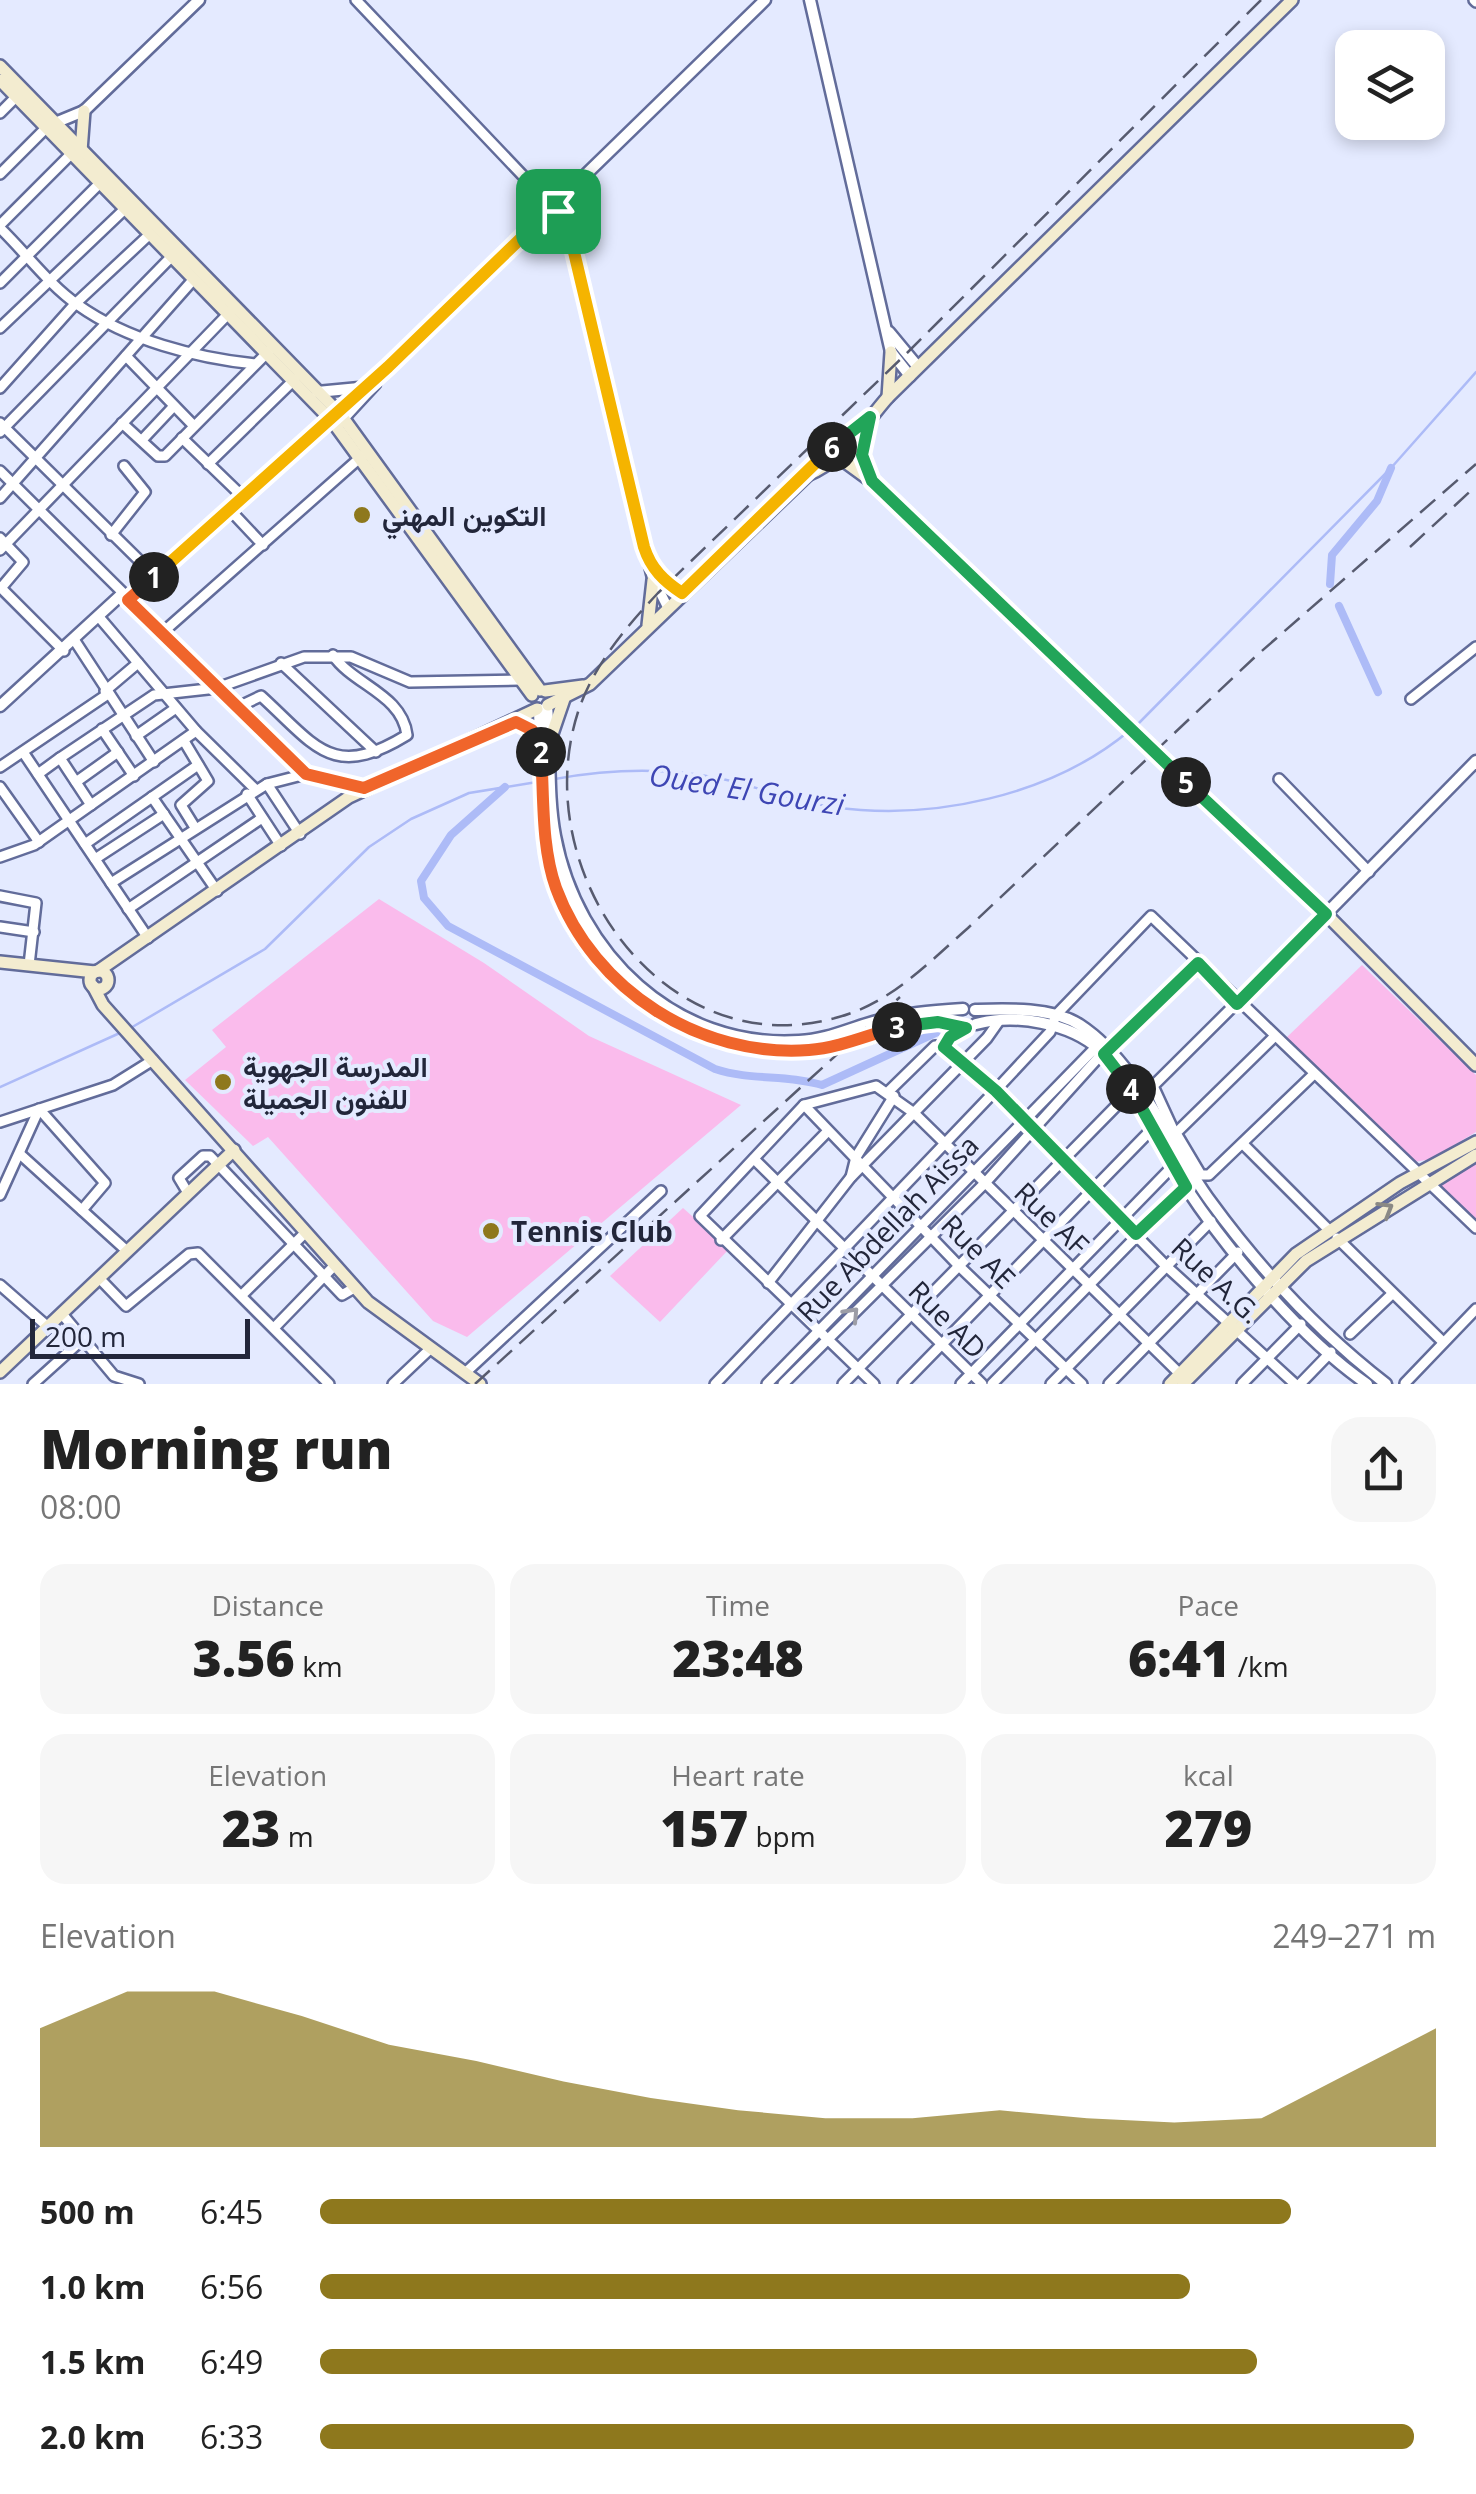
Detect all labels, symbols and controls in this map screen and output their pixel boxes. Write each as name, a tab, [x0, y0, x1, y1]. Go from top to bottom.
map controls	[1335, 30, 1445, 140]
button: layers	[1335, 30, 1445, 140]
pin	[516, 169, 601, 254]
icon: arrive	[531, 184, 586, 239]
pin: 6	[807, 422, 857, 472]
text: 6	[824, 428, 840, 466]
place label: التكوين المهني	[382, 496, 547, 540]
marker: التكوين المهني	[351, 504, 373, 526]
pin: 1	[129, 552, 179, 602]
text: 1	[146, 558, 162, 596]
pin: 2	[516, 727, 566, 777]
text: 2	[533, 733, 549, 771]
water label: Oued El Gourzi	[646, 753, 848, 825]
pin: 5	[1161, 757, 1211, 807]
text: 5	[1178, 763, 1194, 801]
pin: 3	[872, 1002, 922, 1052]
text: 3	[889, 1008, 905, 1046]
place label: المدرسة الجهوية للفنون الجميلة	[243, 1047, 428, 1117]
pin: 4	[1106, 1064, 1156, 1114]
text: 4	[1123, 1070, 1139, 1108]
marker: المدرسة الجهوية للفنون الجميلة	[212, 1071, 234, 1093]
street label: Rue Abdellah Aissa	[788, 1126, 986, 1330]
street label: Rue AF	[1007, 1173, 1097, 1263]
one-way arrow	[1375, 1203, 1393, 1222]
street label: Rue AE	[933, 1205, 1025, 1297]
place label: Tennis Club	[511, 1212, 673, 1250]
marker: Tennis Club	[480, 1220, 502, 1242]
street label: Rue A.G.	[1164, 1229, 1270, 1331]
street label: Rue AD	[901, 1272, 995, 1366]
one-way arrow	[840, 1308, 858, 1326]
scale bar	[30, 1314, 250, 1358]
text: 200 m	[45, 1317, 126, 1355]
text: Morning run	[40, 1410, 393, 1485]
button: share	[1331, 1417, 1436, 1522]
text: 08:00	[40, 1485, 122, 1528]
text: Distance	[211, 1586, 324, 1624]
text: Time	[706, 1586, 770, 1624]
text: Pace	[1178, 1586, 1239, 1624]
text: 3.56	[193, 1624, 295, 1692]
text: 23:48	[672, 1624, 804, 1692]
text: 6:41	[1128, 1624, 1230, 1692]
text: km	[295, 1647, 343, 1685]
text: /km	[1230, 1647, 1289, 1685]
text: Elevation	[208, 1756, 327, 1794]
text: Heart rate	[671, 1756, 805, 1794]
text: kcal	[1183, 1756, 1234, 1794]
text: 23	[222, 1794, 280, 1862]
text: 157	[660, 1794, 748, 1862]
text: 279	[1164, 1794, 1252, 1862]
text: m	[280, 1817, 314, 1855]
text: bpm	[748, 1817, 816, 1855]
text: Elevation	[40, 1914, 176, 1957]
text: 249–271 m	[1272, 1914, 1436, 1957]
text: 500 m	[40, 2190, 135, 2233]
text: 6:45	[200, 2190, 263, 2233]
text: 1.0 km	[40, 2265, 145, 2308]
text: 6:56	[200, 2265, 263, 2308]
text: 1.5 km	[40, 2340, 145, 2383]
text: 6:49	[200, 2340, 263, 2383]
text: 2.0 km	[40, 2415, 145, 2458]
text: 6:33	[200, 2415, 263, 2458]

